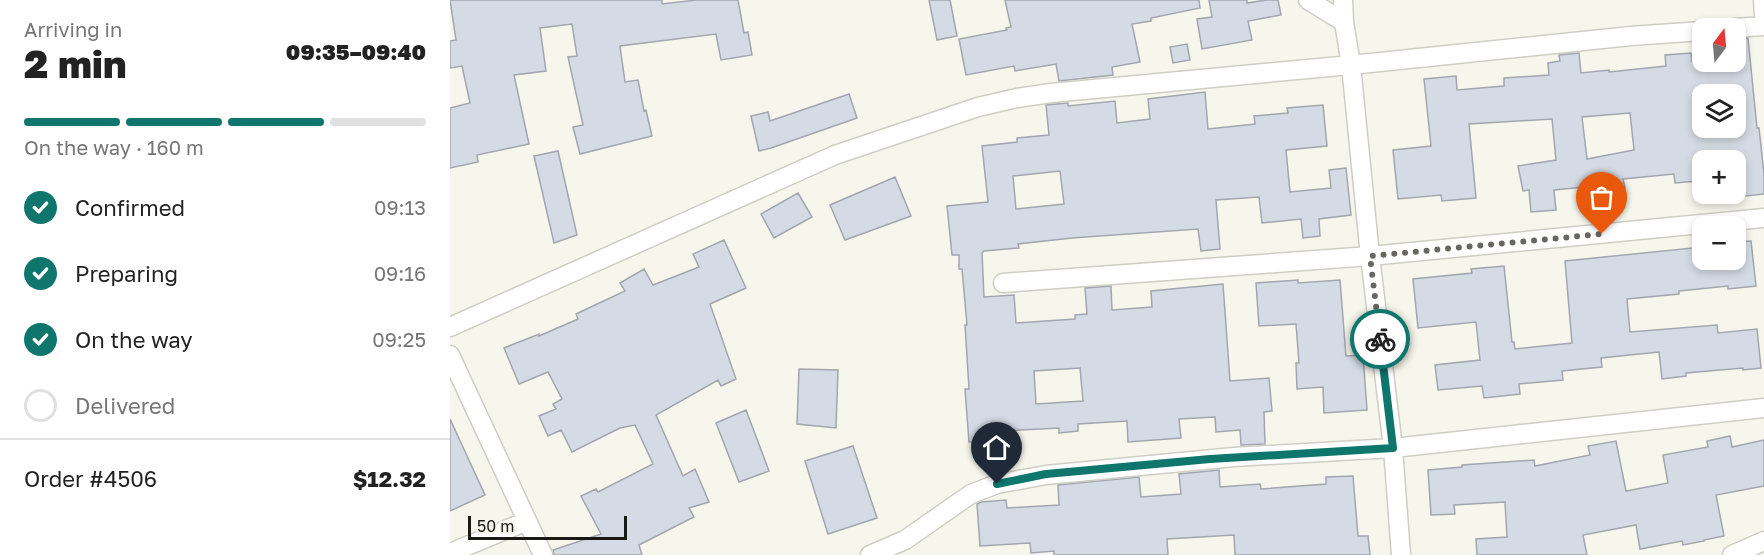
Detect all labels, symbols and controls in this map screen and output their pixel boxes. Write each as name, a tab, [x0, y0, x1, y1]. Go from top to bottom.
text: Arriving in	[24, 17, 122, 41]
north arrow	[1692, 18, 1746, 72]
map controls	[1692, 18, 1746, 270]
text: 09:35–09:40	[286, 38, 426, 65]
text: 2 min	[24, 40, 127, 87]
button: layers	[1692, 84, 1746, 138]
text: On the way · 160 m	[24, 135, 204, 159]
button: +	[1692, 150, 1746, 204]
pin	[1576, 172, 1627, 234]
icon: bag	[1585, 181, 1618, 214]
icon: check	[24, 191, 57, 224]
text: Confirmed	[75, 194, 185, 221]
text: 09:13	[374, 195, 426, 219]
button: −	[1692, 216, 1746, 270]
icon: check	[24, 257, 57, 290]
text: Preparing	[75, 260, 178, 287]
text: 09:16	[374, 261, 426, 285]
courier	[1350, 309, 1410, 369]
icon: check	[24, 323, 57, 356]
icon: bike	[1364, 323, 1397, 356]
text: On the way	[75, 326, 193, 353]
text: 09:25	[372, 327, 426, 351]
text: Delivered	[75, 392, 175, 419]
pin	[971, 422, 1022, 484]
icon: home	[980, 431, 1013, 464]
text: Order #4506	[24, 465, 157, 492]
text: $12.32	[353, 465, 426, 492]
scale bar	[468, 513, 627, 540]
text: 50 m	[477, 516, 514, 536]

